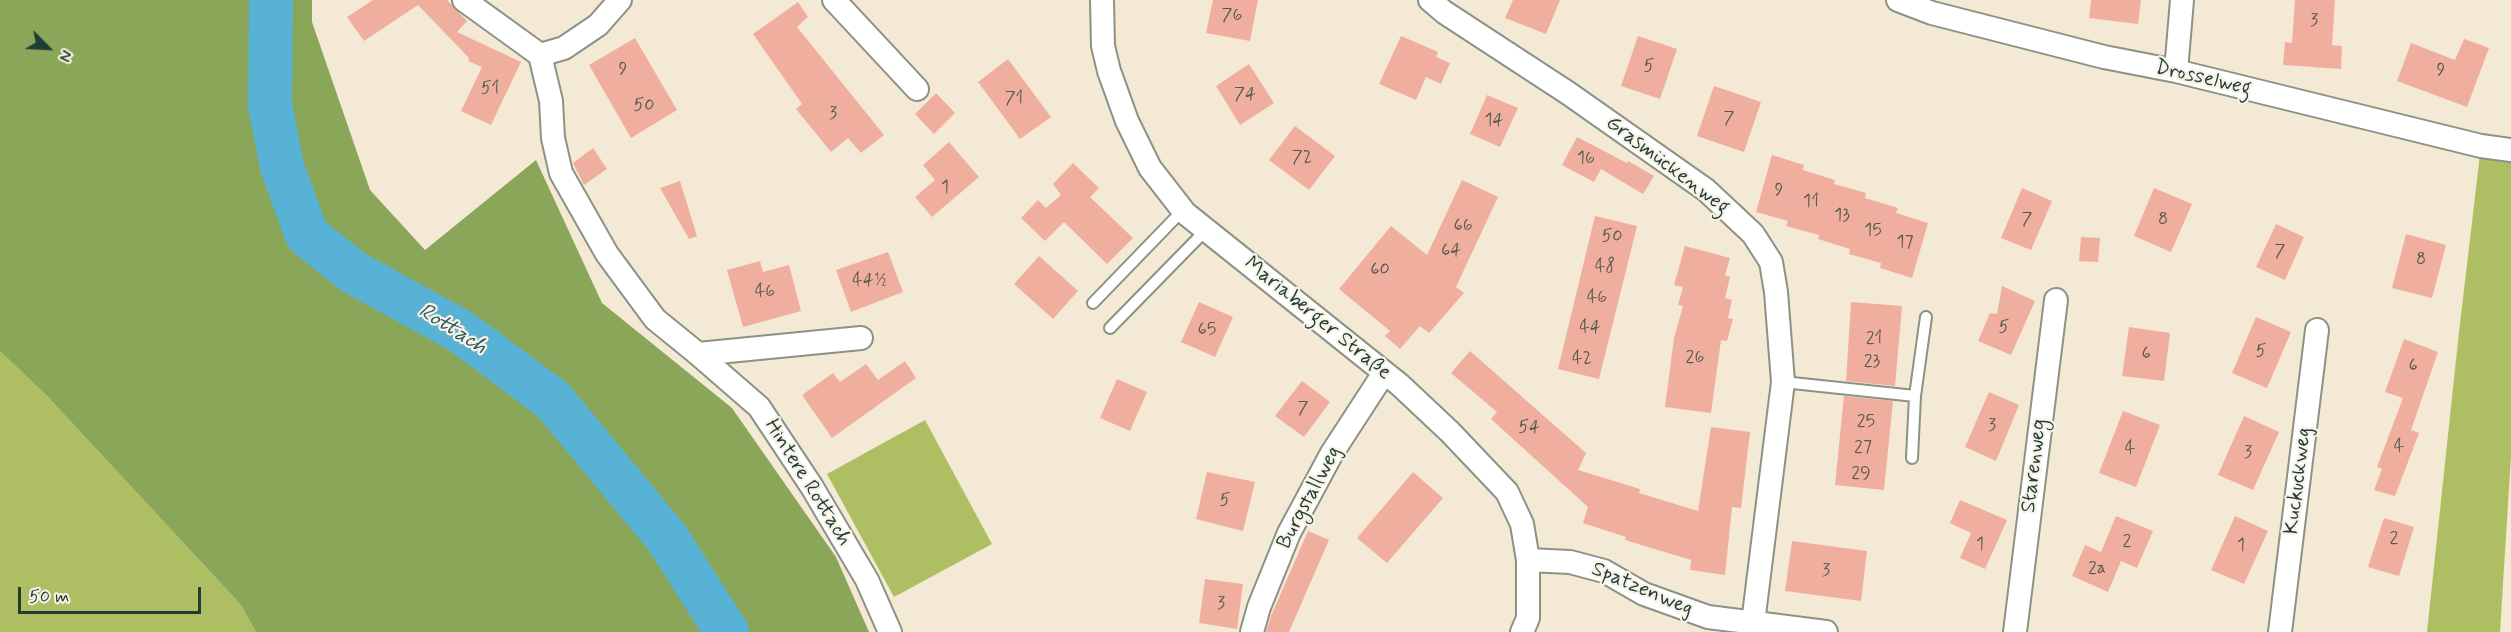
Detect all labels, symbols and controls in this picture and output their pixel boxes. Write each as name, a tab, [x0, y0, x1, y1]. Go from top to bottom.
house number: 76	[1222, 5, 1242, 27]
house number: 3	[2310, 10, 2318, 32]
north arrow	[18, 18, 78, 78]
text: N	[53, 46, 77, 65]
house number: 5	[1644, 56, 1654, 78]
street label: Drosselweg	[2152, 56, 2254, 102]
house number: 9	[619, 59, 627, 81]
house number: 9	[2437, 60, 2445, 82]
house number: 51	[481, 78, 499, 100]
house number: 74	[1234, 84, 1256, 106]
house number: 71	[1005, 88, 1023, 110]
house number: 50	[633, 95, 655, 117]
house number: 3	[829, 103, 837, 125]
house number: 7	[1724, 108, 1734, 130]
house number: 14	[1485, 110, 1503, 132]
street label: Grasmückenweg	[1600, 111, 1734, 221]
house number: 72	[1292, 147, 1312, 169]
house number: 16	[1577, 148, 1595, 170]
house number: 1	[941, 177, 949, 199]
house number: 9	[1775, 180, 1783, 202]
house number: 11	[1803, 191, 1819, 213]
house number: 13	[1834, 205, 1850, 227]
house number: 7	[2022, 209, 2032, 231]
house number: 8	[2158, 209, 2168, 231]
house number: 66	[1453, 215, 1473, 237]
house number: 15	[1864, 220, 1882, 242]
house number: 50	[1601, 226, 1623, 248]
house number: 17	[1896, 232, 1914, 254]
house number: 64	[1441, 240, 1461, 262]
house number: 7	[2275, 241, 2285, 263]
house number: 8	[2416, 249, 2426, 271]
street label: Mariaberger Straße	[1238, 252, 1396, 386]
house number: 48	[1595, 256, 1615, 278]
house number: 60	[1370, 259, 1390, 281]
house number: 44½	[852, 270, 888, 292]
house number: 46	[755, 281, 775, 303]
house number: 46	[1587, 287, 1607, 309]
water label: Rottach	[413, 299, 491, 361]
house number: 44	[1579, 317, 1601, 339]
house number: 5	[1999, 317, 2009, 339]
house number: 65	[1198, 319, 1216, 341]
house number: 21	[1866, 328, 1882, 350]
house number: 5	[2256, 341, 2266, 363]
house number: 6	[2141, 343, 2151, 365]
house number: 26	[1686, 347, 1704, 369]
house number: 42	[1572, 348, 1592, 370]
house number: 23	[1864, 351, 1880, 373]
house number: 6	[2408, 355, 2418, 377]
house number: 7	[1298, 398, 1308, 420]
house number: 25	[1857, 411, 1875, 433]
street label: Hintere Rottach	[758, 415, 856, 551]
house number: 3	[1988, 415, 1996, 437]
house number: 54	[1518, 417, 1540, 439]
street label: Starenweg	[2017, 418, 2053, 514]
street label: Kuckuckweg	[2280, 426, 2318, 536]
house number: 4	[2394, 436, 2404, 458]
house number: 27	[1854, 437, 1872, 459]
house number: 4	[2125, 438, 2135, 460]
street label: Burgstallweg	[1272, 442, 1348, 554]
house number: 3	[2244, 442, 2252, 464]
house number: 29	[1851, 463, 1871, 485]
house number: 5	[1220, 490, 1230, 512]
house number: 2	[2390, 528, 2398, 550]
house number: 2	[2123, 531, 2131, 553]
house number: 1	[1976, 534, 1984, 556]
house number: 1	[2237, 535, 2245, 557]
street label: Spatzenweg	[1587, 557, 1697, 623]
house number: 2a	[2088, 558, 2106, 580]
house number: 3	[1822, 560, 1830, 582]
scale bar	[21, 575, 204, 613]
text: 50 m	[29, 585, 69, 609]
house number: 3	[1217, 593, 1225, 615]

